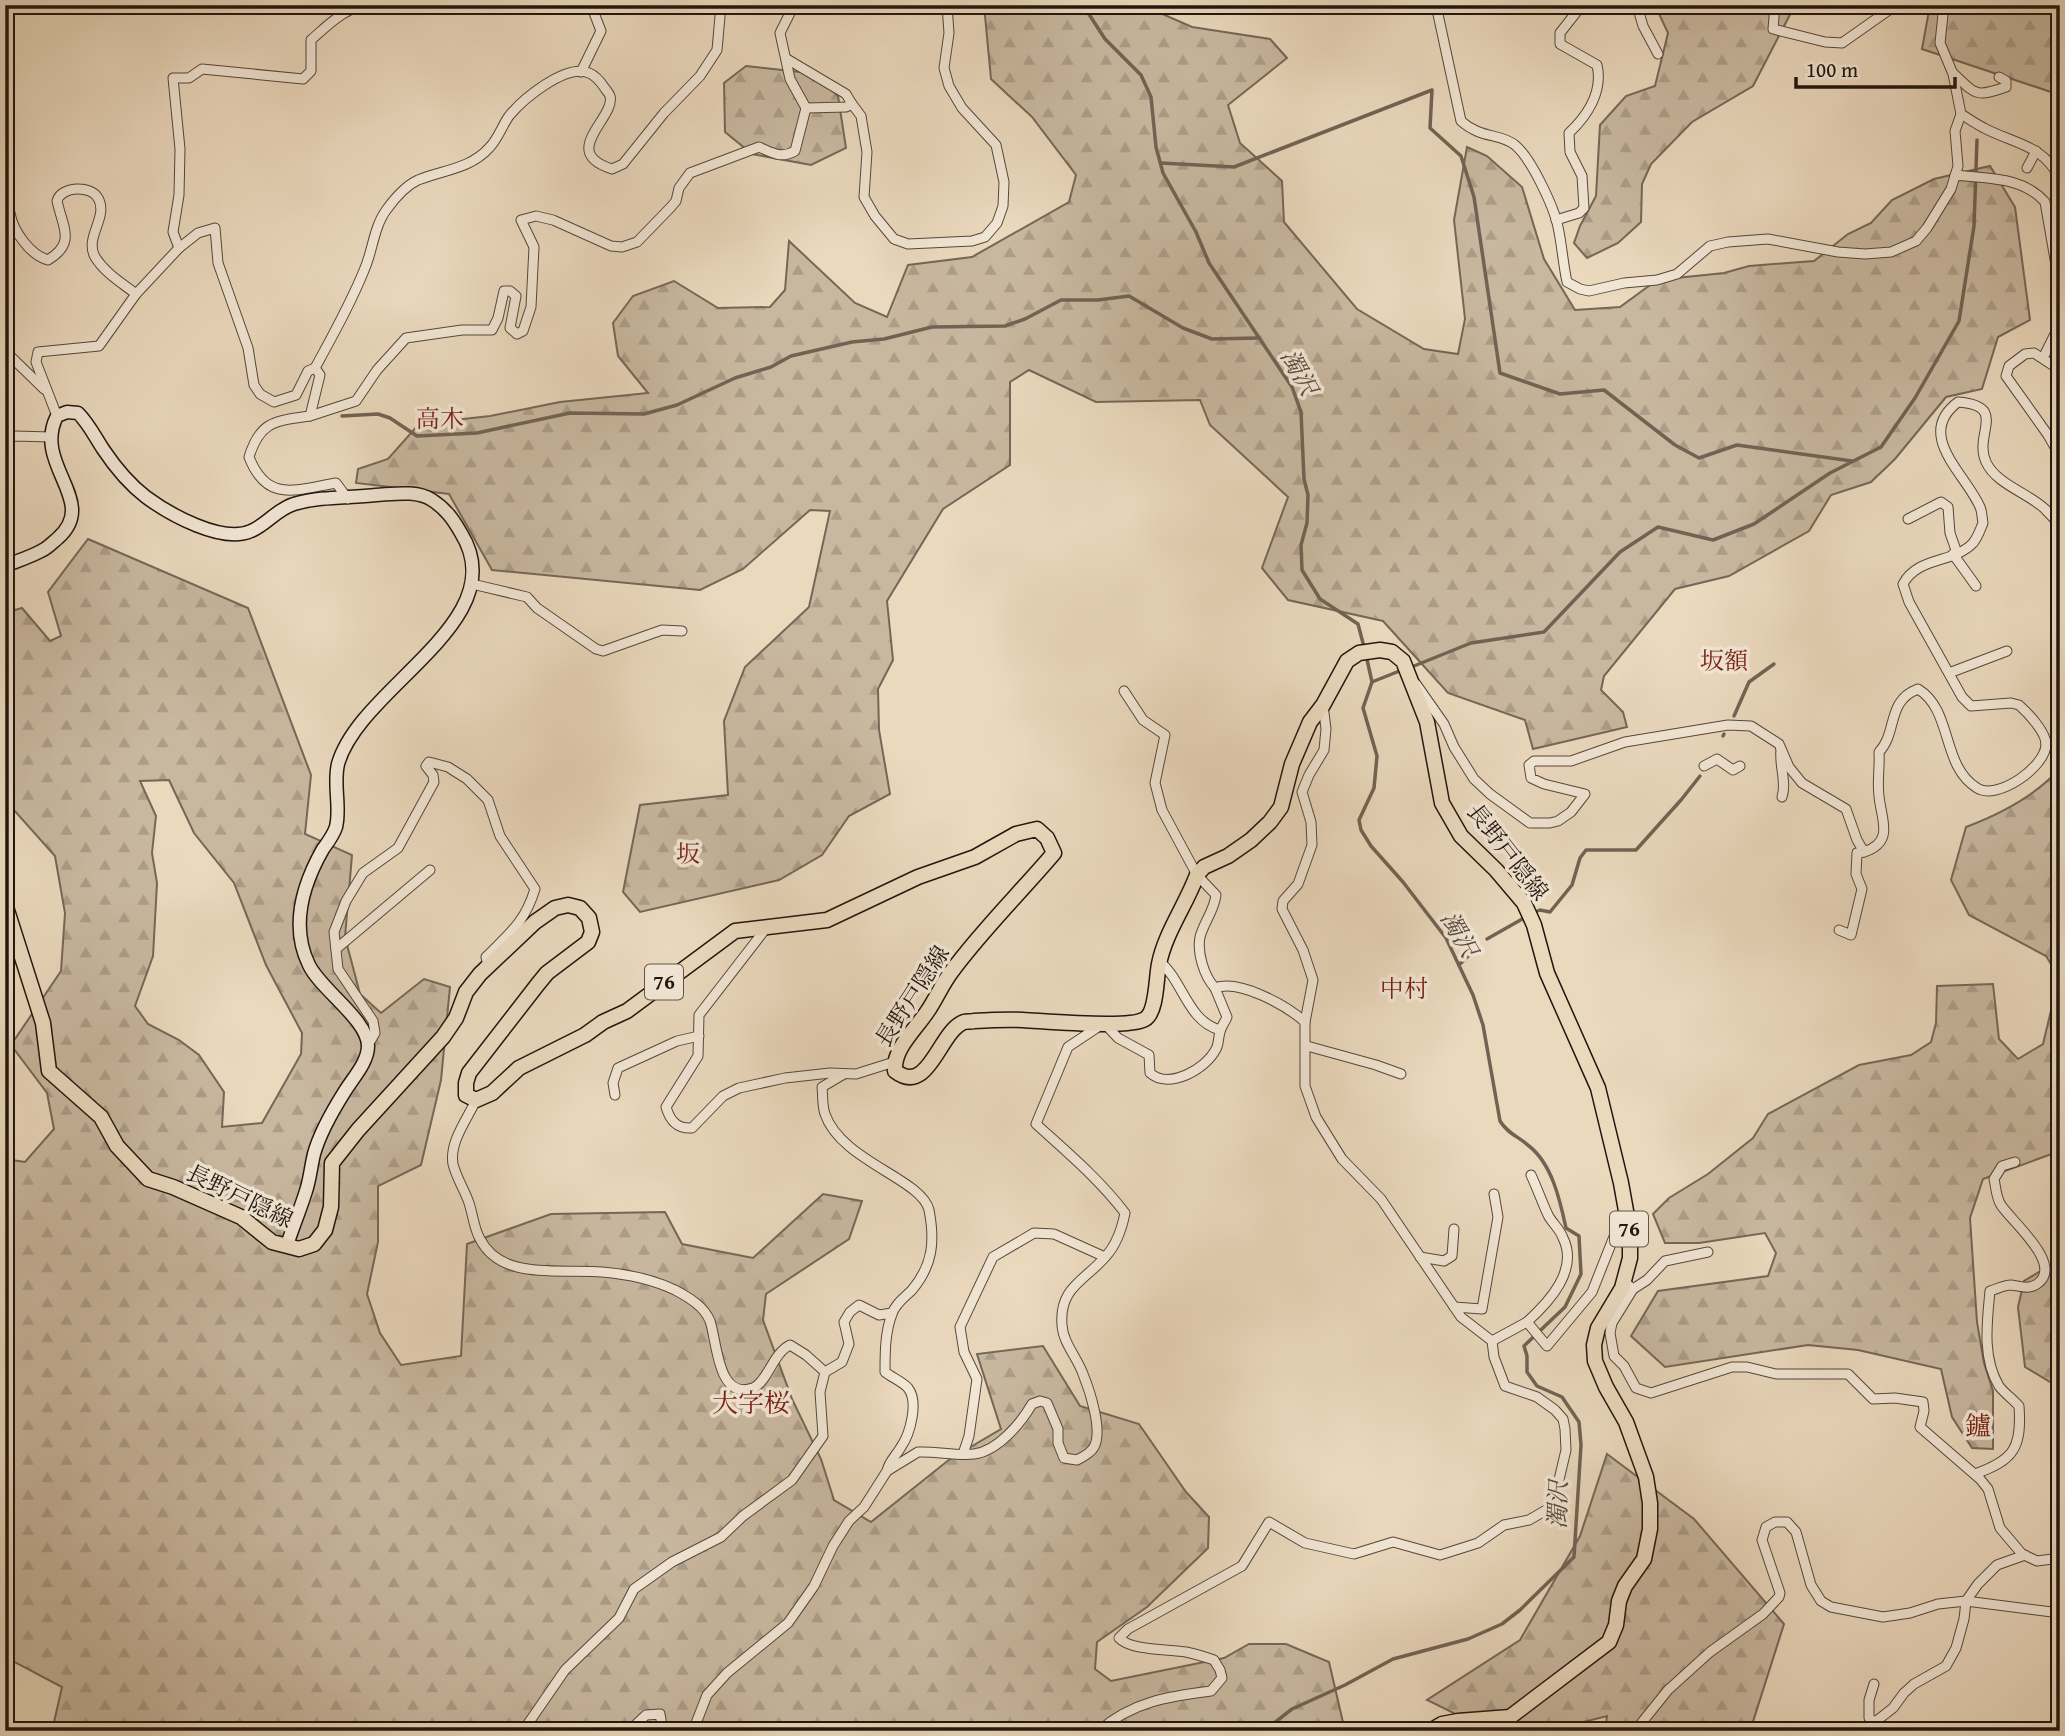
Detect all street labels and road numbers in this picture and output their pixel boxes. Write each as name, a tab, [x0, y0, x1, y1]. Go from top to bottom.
street label: 長野戸隠線	[1460, 796, 1557, 907]
street label: 長野戸隠線	[866, 939, 957, 1053]
road number: 76	[645, 964, 683, 1000]
street label: 長野戸隠線	[181, 1156, 299, 1236]
road number: 76	[1610, 1212, 1648, 1246]

